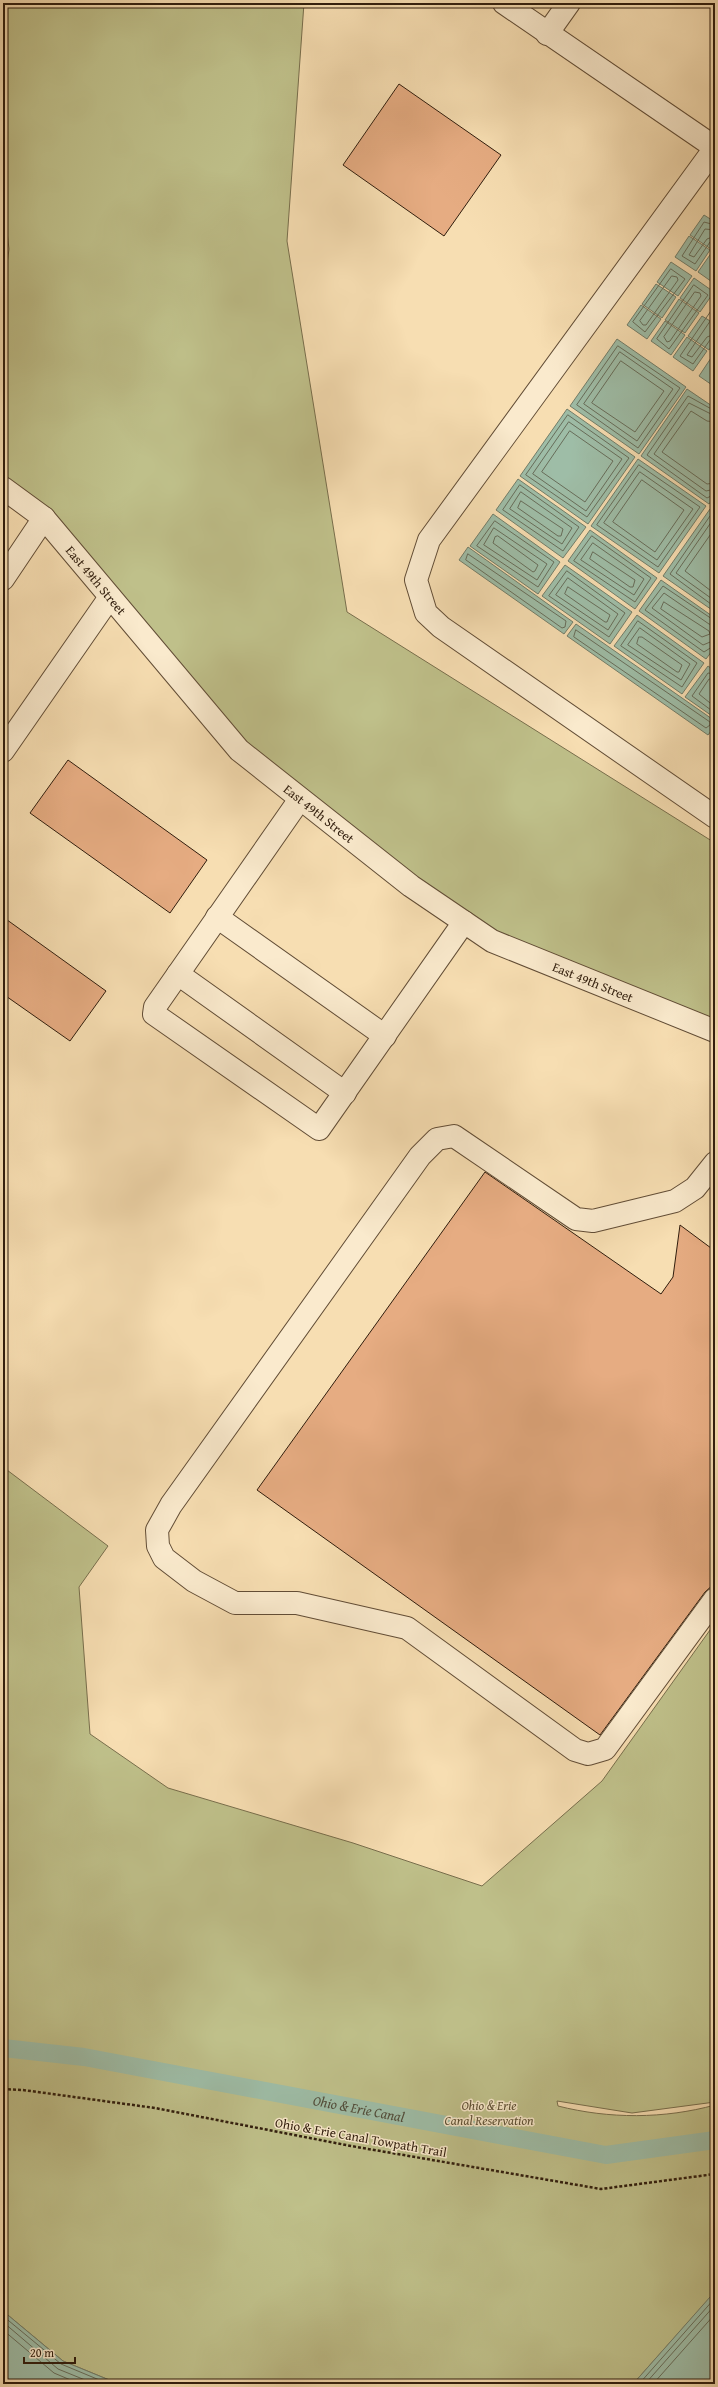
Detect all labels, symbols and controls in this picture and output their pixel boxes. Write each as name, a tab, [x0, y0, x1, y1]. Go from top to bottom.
street label: East 49th Street	[61, 542, 131, 620]
street label: East 49th Street	[279, 780, 359, 848]
street label: East 49th Street	[550, 957, 636, 1007]
water label: Ohio & Erie Canal	[311, 2090, 407, 2127]
park label: Ohio & Erie Canal Reservation	[444, 2096, 534, 2130]
street label: Ohio & Erie Canal Towpath Trail	[274, 2113, 449, 2162]
scale bar	[24, 2339, 75, 2365]
text: 20 m	[30, 2344, 54, 2361]

